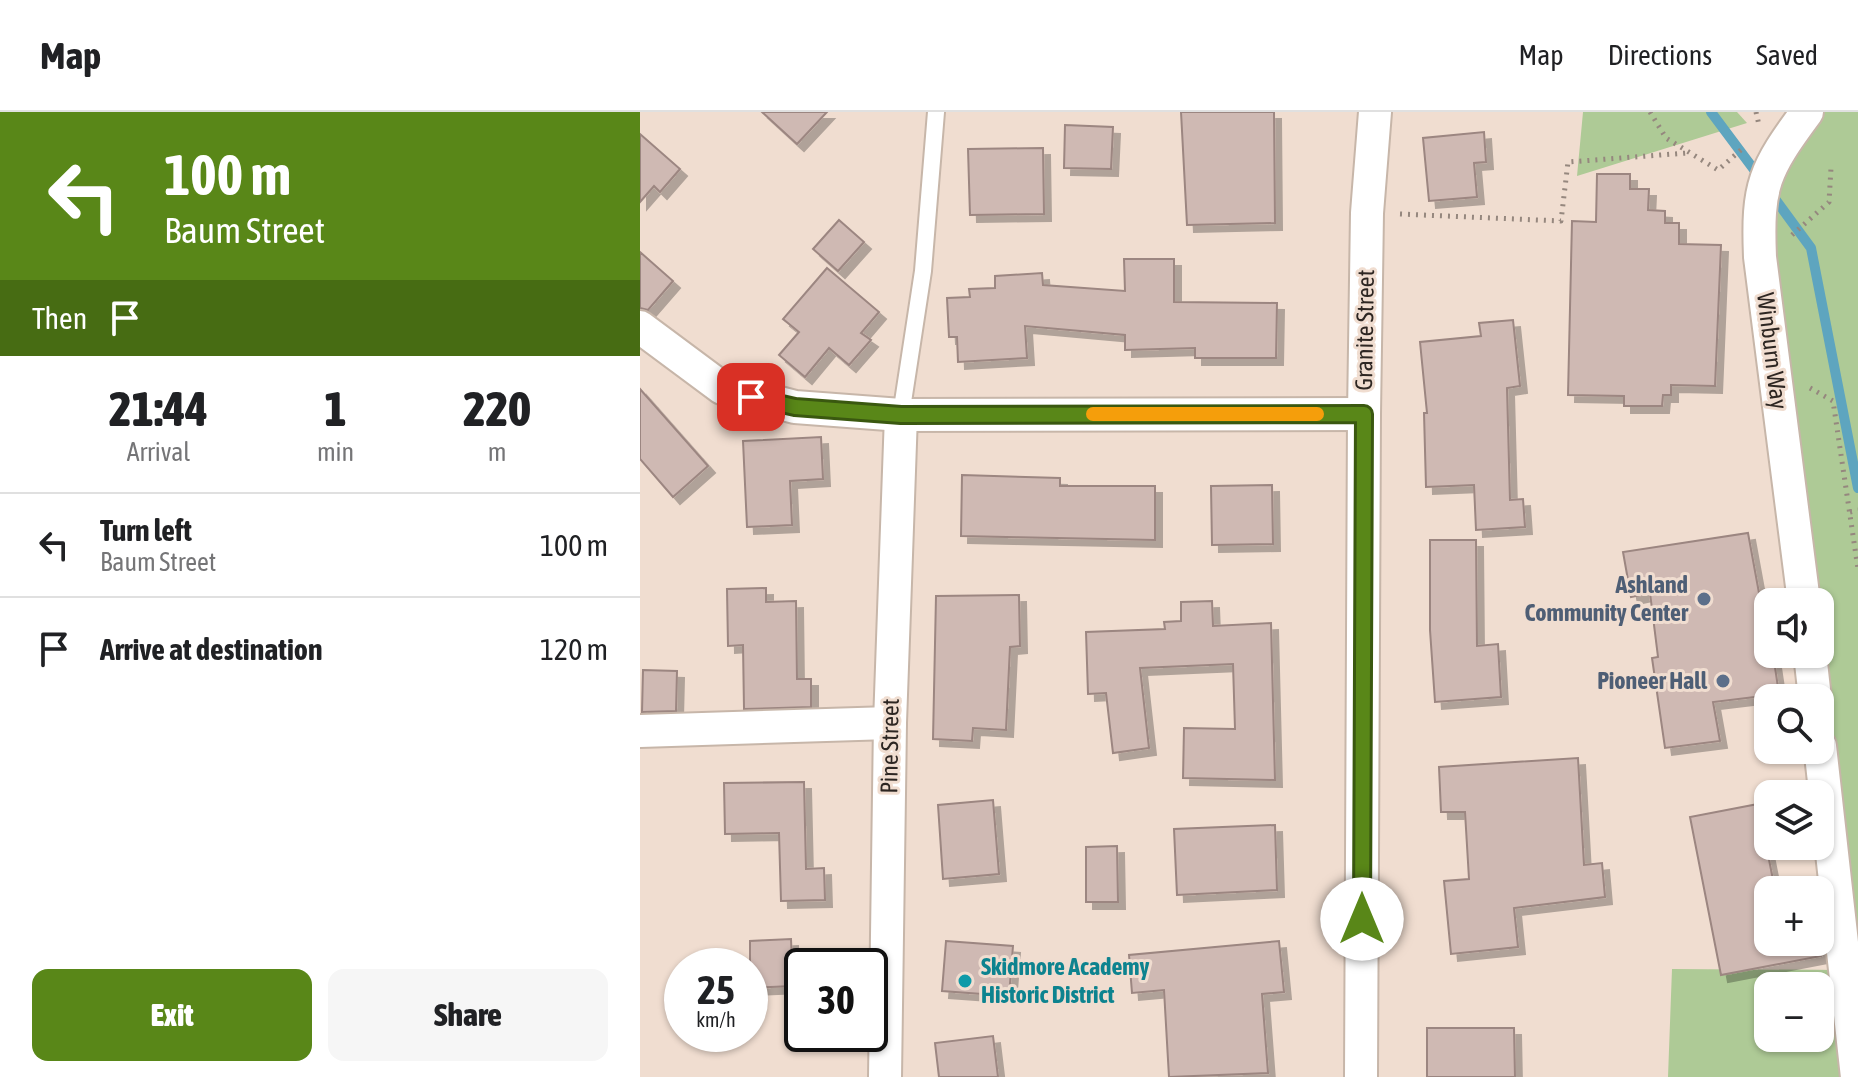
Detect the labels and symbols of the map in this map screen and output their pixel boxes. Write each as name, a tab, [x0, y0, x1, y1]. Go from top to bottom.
street label: Granite Street	[1350, 269, 1379, 391]
street label: Winburn Way	[1752, 291, 1793, 411]
pin	[717, 363, 785, 431]
place label: Ashland Community Center	[1525, 571, 1689, 626]
marker: Ashland Community Center	[1695, 590, 1713, 608]
place label: Pioneer Hall	[1597, 667, 1708, 694]
marker: Pioneer Hall	[1714, 672, 1732, 690]
street label: Pine Street	[875, 698, 904, 794]
position arrow	[1320, 877, 1404, 961]
speed limit sign: 30	[784, 948, 888, 1052]
place label: Skidmore Academy Historic District	[981, 953, 1150, 1008]
marker: Skidmore Academy Historic District	[956, 972, 974, 990]

